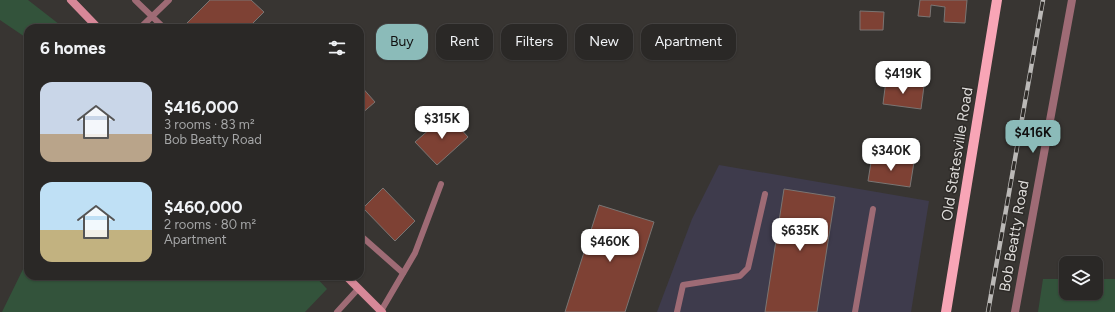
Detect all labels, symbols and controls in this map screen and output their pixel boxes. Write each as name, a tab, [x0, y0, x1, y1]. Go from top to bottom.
chip: Buy	[376, 24, 428, 60]
chip: Rent	[436, 24, 493, 60]
chip: Filters	[501, 24, 567, 60]
chip: New	[575, 24, 633, 60]
chip: Apartment	[641, 24, 736, 60]
icon: filters	[326, 37, 348, 59]
text: 6 homes	[40, 38, 106, 58]
pin: $419K	[875, 61, 931, 95]
text: $419K	[884, 66, 922, 81]
street label: Old Statesville Road	[938, 86, 976, 222]
text: $416,000	[164, 97, 239, 117]
icon: home	[72, 98, 120, 146]
pin: $315K	[414, 106, 470, 140]
text: $315K	[424, 111, 460, 126]
text: 3 rooms · 83 m²	[164, 117, 255, 132]
pin: $416K	[1005, 120, 1061, 154]
text: $416K	[1014, 125, 1052, 140]
text: Bob Beatty Road	[164, 132, 262, 147]
pin: $340K	[863, 138, 919, 172]
text: $340K	[871, 143, 911, 158]
street label: Bob Beatty Road	[995, 179, 1033, 293]
text: $460,000	[164, 197, 242, 217]
icon: home	[72, 198, 120, 246]
text: 2 rooms · 80 m²	[164, 217, 256, 232]
pin: $635K	[772, 218, 828, 252]
text: $635K	[781, 223, 819, 238]
pin: $460K	[582, 229, 638, 263]
text: Apartment	[164, 232, 227, 247]
text: $460K	[590, 234, 630, 249]
map controls	[1059, 256, 1103, 300]
button: layers	[1059, 256, 1103, 300]

